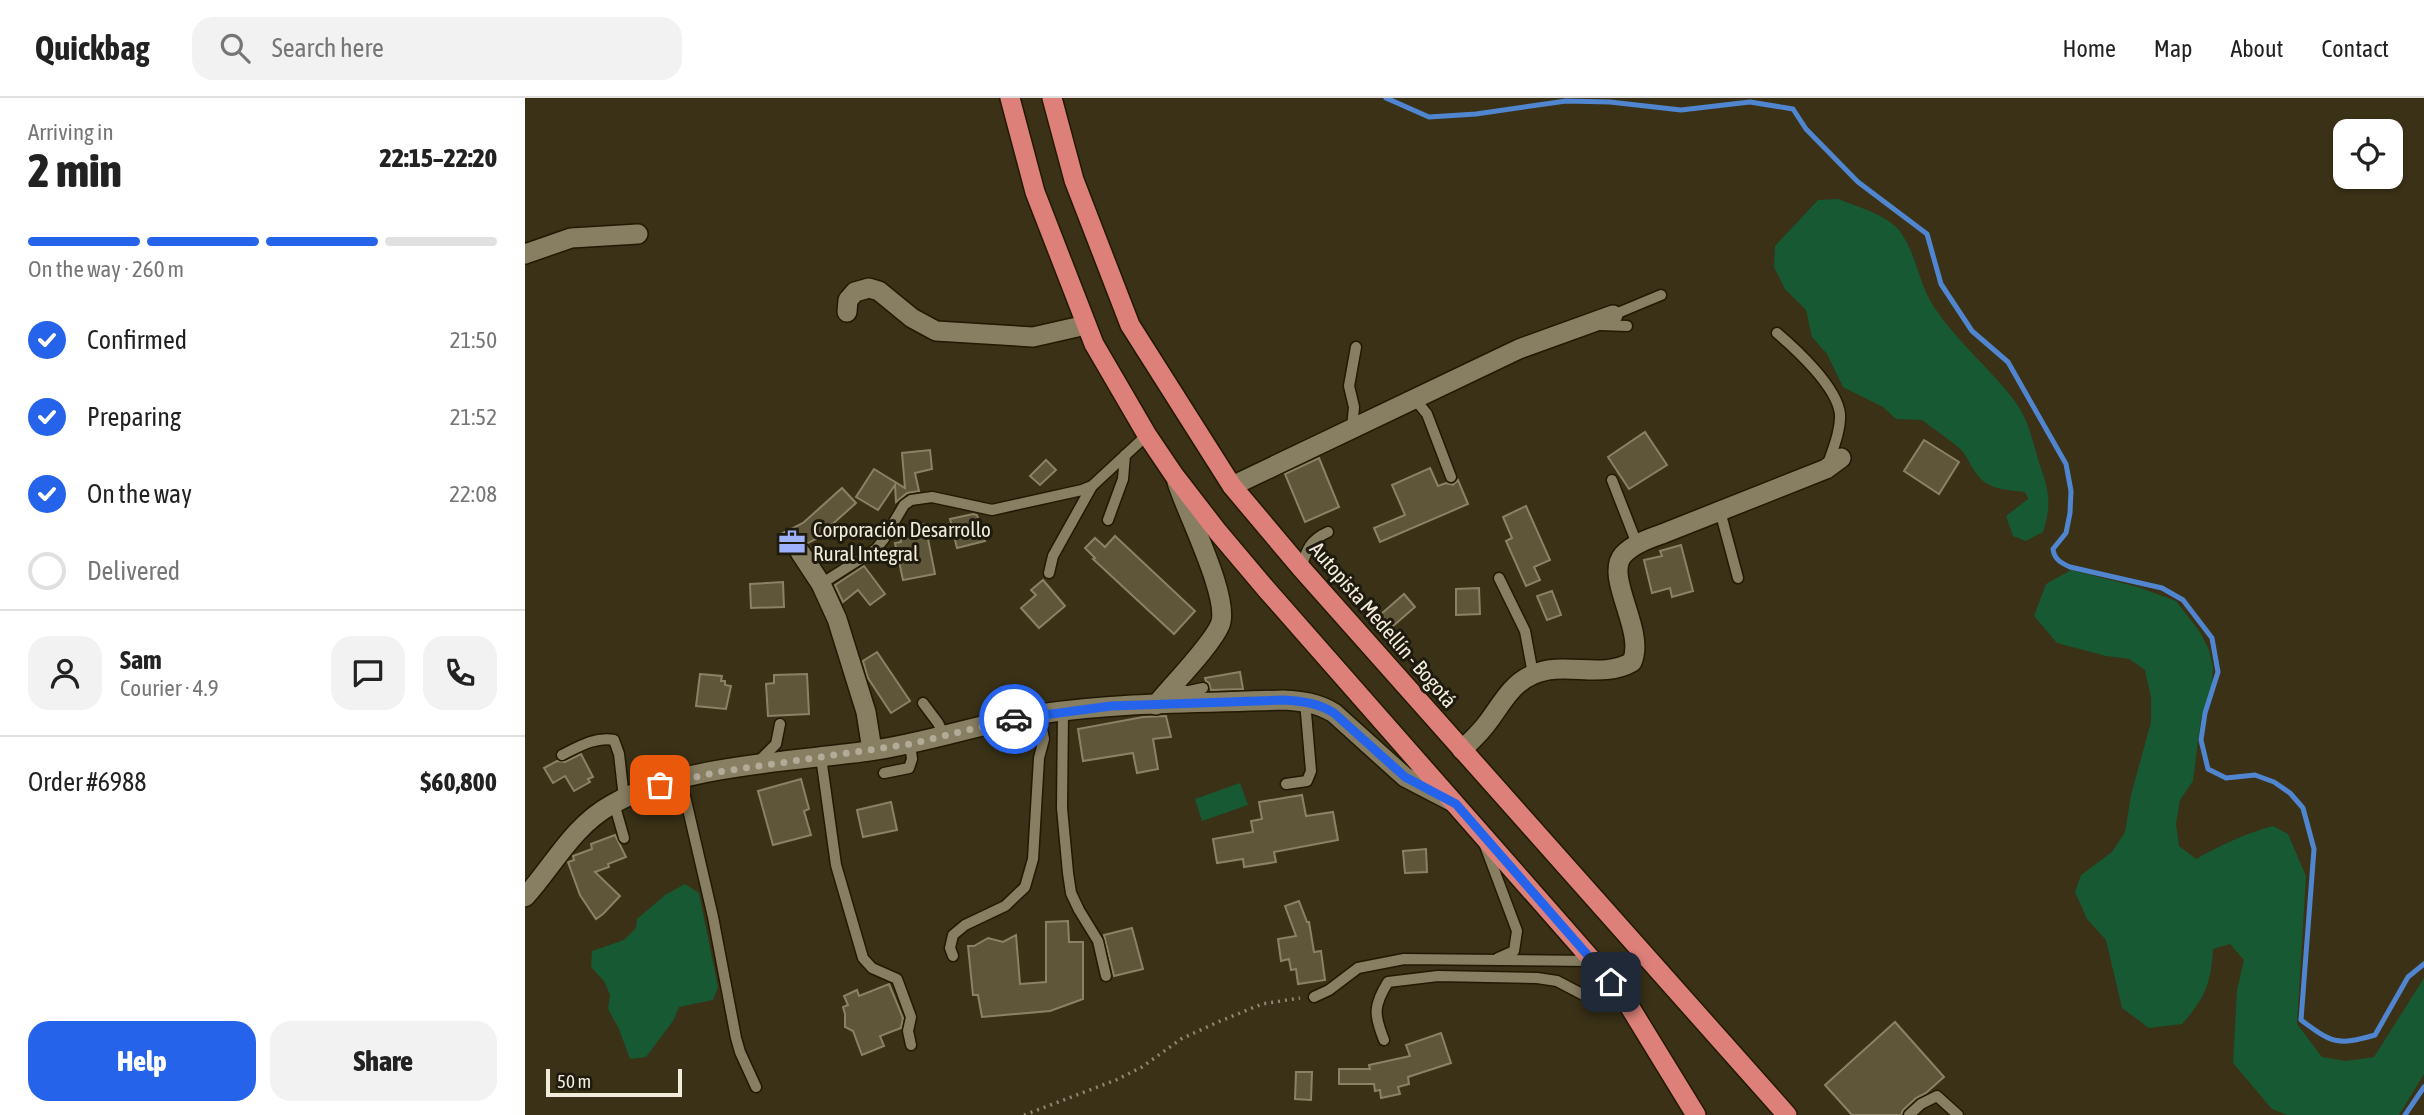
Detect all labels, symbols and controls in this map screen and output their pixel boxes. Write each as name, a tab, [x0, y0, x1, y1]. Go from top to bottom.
search box	[192, 17, 682, 80]
text: Quickbag	[35, 29, 150, 67]
icon: search	[216, 29, 254, 67]
text: Search here	[272, 33, 384, 63]
text: Home	[2062, 35, 2116, 62]
text: Map	[2154, 35, 2192, 62]
text: About	[2230, 35, 2283, 62]
text: Contact	[2321, 35, 2389, 62]
text: Arriving in	[28, 119, 114, 145]
map controls	[2333, 119, 2403, 189]
button: locate	[2333, 119, 2403, 189]
text: 22:15–22:20	[380, 143, 497, 173]
text: 2 min	[28, 144, 122, 197]
text: On the way · 260 m	[28, 256, 184, 282]
icon: check	[28, 321, 66, 359]
text: Confirmed	[87, 325, 187, 355]
text: 21:50	[450, 327, 497, 353]
icon: check	[28, 398, 66, 436]
text: Preparing	[87, 402, 181, 432]
text: 21:52	[450, 404, 497, 430]
icon: check	[28, 475, 66, 513]
text: On the way	[87, 479, 192, 509]
text: 22:08	[449, 481, 497, 507]
place label: Corporación Desarrollo Rural Integral	[813, 517, 991, 565]
office icon: Corporación Desarrollo Rural Integral	[777, 527, 807, 557]
street label: Autopista Medellín - Bogotá	[1305, 537, 1462, 712]
text: Delivered	[87, 556, 180, 586]
button: person	[28, 636, 102, 710]
button: chat	[331, 636, 405, 710]
button: phone	[423, 636, 497, 710]
text: Sam	[120, 645, 162, 675]
text: Courier · 4.9	[120, 675, 219, 701]
courier	[979, 684, 1049, 754]
icon: car	[995, 700, 1033, 738]
pin	[630, 755, 690, 815]
icon: bag	[641, 766, 679, 804]
text: Order #6988	[28, 767, 147, 797]
text: $60,800	[420, 767, 497, 797]
pin	[1581, 952, 1641, 1012]
icon: home	[1592, 963, 1630, 1001]
button: Help	[28, 1021, 256, 1101]
button: Share	[270, 1021, 497, 1101]
scale bar	[546, 1066, 683, 1098]
text: 50 m	[557, 1070, 591, 1092]

